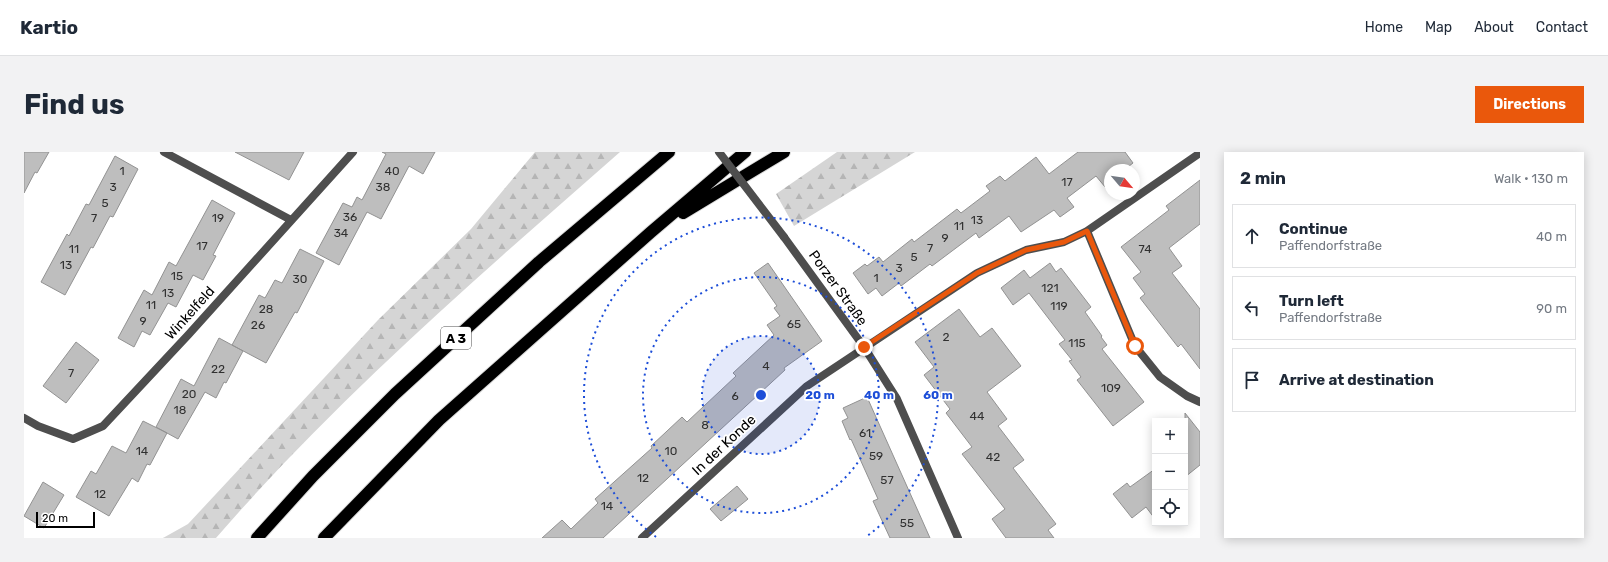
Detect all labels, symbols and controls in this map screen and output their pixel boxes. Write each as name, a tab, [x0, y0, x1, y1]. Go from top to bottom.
text: Kartio	[20, 16, 78, 39]
text: Home	[1365, 19, 1403, 36]
text: Map	[1425, 19, 1452, 36]
text: About	[1474, 19, 1514, 36]
text: Contact	[1536, 19, 1588, 36]
button: Directions	[1475, 86, 1584, 123]
text: Find us	[24, 88, 124, 121]
house number: 1	[119, 164, 125, 178]
house number: 40	[384, 164, 400, 178]
north arrow	[1104, 164, 1140, 200]
text: 2 min	[1240, 168, 1286, 188]
text: Walk · 130 m	[1494, 171, 1568, 186]
house number: 17	[1061, 175, 1073, 189]
house number: 3	[109, 180, 117, 194]
house number: 38	[376, 180, 390, 194]
house number: 5	[101, 196, 109, 210]
house number: 36	[343, 210, 357, 224]
house number: 7	[91, 211, 97, 225]
house number: 19	[212, 211, 224, 225]
house number: 13	[971, 213, 983, 227]
house number: 11	[954, 219, 964, 233]
text: Continue	[1279, 220, 1348, 238]
icon: ahead	[1241, 225, 1263, 247]
house number: 34	[334, 226, 349, 240]
text: 40 m	[1536, 229, 1567, 244]
house number: 9	[941, 231, 949, 245]
text: Paffendorfstraße	[1279, 238, 1382, 253]
house number: 17	[196, 239, 208, 253]
house number: 7	[927, 241, 933, 255]
house number: 11	[69, 242, 79, 256]
house number: 74	[1138, 242, 1152, 256]
street label: Porzer Straße	[805, 247, 871, 329]
house number: 5	[910, 250, 918, 264]
house number: 13	[60, 258, 72, 272]
house number: 3	[895, 261, 903, 275]
house number: 15	[171, 269, 183, 283]
house number: 1	[873, 271, 879, 285]
house number: 30	[293, 272, 307, 286]
house number: 121	[1041, 281, 1059, 295]
street label: Winkelfeld	[162, 283, 218, 343]
house number: 13	[162, 286, 174, 300]
text: Turn left	[1279, 292, 1344, 310]
icon: left	[1241, 297, 1263, 319]
house number: 11	[146, 298, 156, 312]
house number: 119	[1050, 299, 1068, 313]
text: 90 m	[1536, 301, 1567, 316]
house number: 28	[259, 302, 273, 316]
text: Paffendorfstraße	[1279, 310, 1382, 325]
house number: 9	[139, 314, 147, 328]
house number: 65	[787, 317, 801, 331]
house number: 26	[251, 318, 265, 332]
road number: A 3	[441, 327, 471, 349]
house number: 2	[942, 330, 950, 344]
house number: 115	[1068, 336, 1086, 350]
route start	[1126, 337, 1144, 355]
route end	[855, 338, 873, 356]
house number: 4	[762, 359, 770, 373]
house number: 22	[211, 362, 225, 376]
house number: 7	[68, 366, 74, 380]
icon: arrive	[1241, 369, 1263, 391]
text: Arrive at destination	[1279, 371, 1434, 389]
house number: 109	[1101, 381, 1121, 395]
house number: 20	[182, 387, 196, 401]
centre of rings	[754, 388, 768, 402]
text: 20 m	[805, 388, 835, 402]
text: 40 m	[864, 388, 894, 402]
text: 60 m	[923, 388, 953, 402]
house number: 6	[731, 389, 739, 403]
house number: 18	[174, 403, 186, 417]
house number: 44	[970, 409, 985, 423]
street label: In der Konde	[689, 411, 760, 479]
house number: 8	[701, 418, 709, 432]
map controls	[1152, 418, 1188, 526]
button: +	[1152, 418, 1188, 454]
house number: 61	[859, 426, 871, 440]
house number: 14	[136, 444, 149, 458]
house number: 10	[665, 444, 677, 458]
house number: 59	[869, 449, 883, 463]
house number: 42	[986, 450, 1000, 464]
button: −	[1152, 454, 1188, 490]
house number: 12	[637, 471, 649, 485]
house number: 57	[880, 473, 894, 487]
house number: 12	[94, 487, 106, 501]
button: locate	[1152, 490, 1188, 526]
house number: 14	[601, 499, 614, 513]
scale bar	[36, 510, 95, 529]
text: 20 m	[42, 512, 68, 525]
house number: 55	[900, 516, 914, 530]

